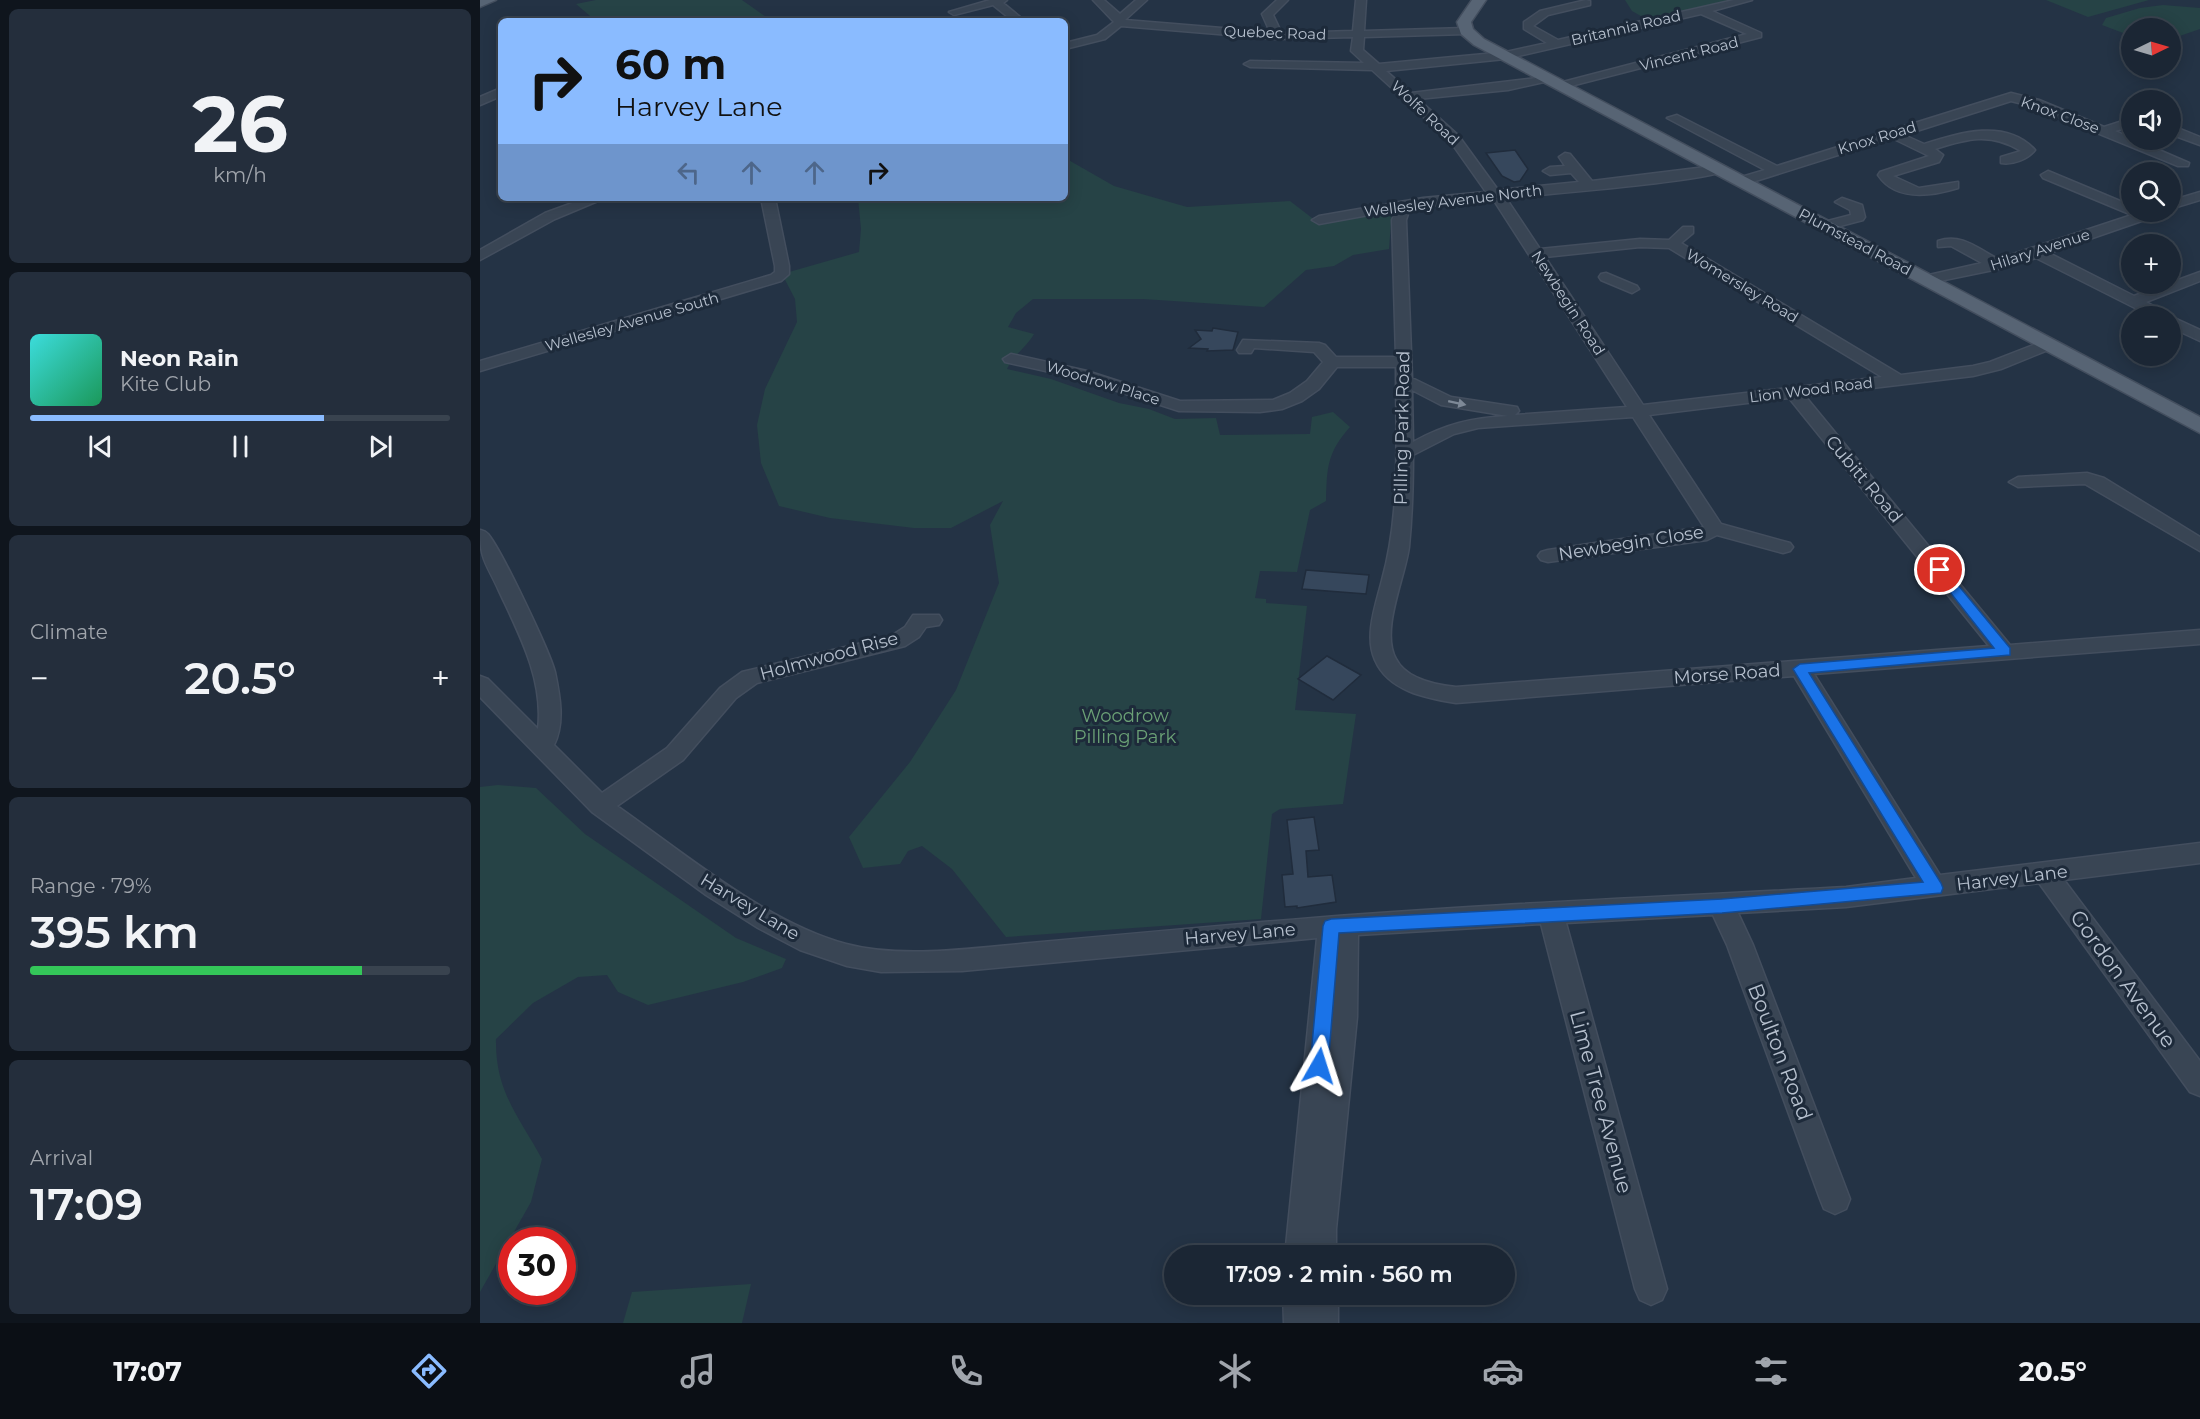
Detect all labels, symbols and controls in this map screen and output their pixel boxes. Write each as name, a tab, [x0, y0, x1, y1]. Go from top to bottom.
street label: Britannia Road	[1569, 6, 1683, 49]
north arrow	[2121, 18, 2181, 78]
map controls	[2121, 18, 2181, 366]
street label: Quebec Road	[1223, 21, 1327, 44]
street label: Vincent Road	[1638, 32, 1740, 75]
text: 60 m	[615, 38, 726, 90]
icon: right	[516, 42, 594, 120]
text: 26	[192, 76, 288, 172]
street label: Wolfe Road	[1387, 76, 1463, 149]
text: Harvey Lane	[615, 90, 783, 123]
button: sound	[2121, 90, 2181, 150]
street label: Knox Close	[2018, 92, 2102, 138]
street label: Knox Road	[1835, 117, 1918, 158]
icon: left	[672, 156, 705, 189]
icon: ahead	[735, 156, 768, 189]
icon: ahead	[798, 156, 831, 189]
icon: right	[861, 156, 894, 189]
button: search	[2121, 162, 2181, 222]
text: km/h	[213, 163, 267, 187]
street label: Wellesley Avenue North	[1363, 180, 1543, 221]
street label: Plumstead Road	[1796, 204, 1915, 279]
street label: Hilary Avenue	[1988, 224, 2092, 275]
button: +	[2121, 234, 2181, 294]
street label: Womersley Road	[1683, 245, 1802, 327]
street label: Newbegin Road	[1527, 247, 1609, 359]
street label: Wellesley Avenue South	[543, 288, 721, 355]
button: −	[2121, 306, 2181, 366]
text: Neon Rain	[120, 345, 239, 372]
street label: Pilling Park Road	[1390, 351, 1414, 505]
street label: Woodrow Place	[1044, 356, 1162, 409]
text: Kite Club	[120, 372, 211, 396]
street label: Lion Wood Road	[1748, 372, 1874, 407]
one-way arrow	[1448, 399, 1467, 408]
icon: previous	[84, 430, 117, 463]
icon: pause	[224, 430, 257, 463]
icon: next	[364, 430, 397, 463]
street label: Cubitt Road	[1821, 431, 1907, 527]
street label: Newbegin Close	[1557, 521, 1705, 565]
pin	[1914, 544, 1965, 595]
icon: arrive	[1923, 553, 1956, 586]
text: Climate	[30, 620, 108, 644]
street label: Holmwood Rise	[757, 627, 901, 685]
text: 20.5°	[184, 650, 296, 705]
text: −	[30, 658, 49, 698]
text: +	[431, 658, 450, 698]
street label: Morse Road	[1673, 659, 1781, 689]
park label: Woodrow Pilling Park	[1074, 705, 1177, 748]
street label: Harvey Lane	[1955, 860, 2069, 896]
street label: Harvey Lane	[696, 869, 804, 945]
text: Range · 79%	[30, 874, 152, 898]
text: 395 km	[30, 904, 199, 959]
street label: Gordon Avenue	[2065, 905, 2182, 1052]
street label: Harvey Lane	[1183, 918, 1297, 950]
street label: Boulton Road	[1743, 980, 1818, 1124]
street label: Lime Tree Avenue	[1565, 1008, 1638, 1196]
position arrow	[1287, 1034, 1351, 1098]
text: Arrival	[30, 1146, 93, 1170]
text: 17:09	[30, 1176, 143, 1231]
speed limit sign: 30	[498, 1227, 576, 1305]
text: 17:09 · 2 min · 560 m	[1226, 1261, 1453, 1288]
icon: directions	[408, 1350, 450, 1392]
icon: music	[677, 1350, 719, 1392]
icon: phone	[945, 1350, 987, 1392]
icon: climate	[1214, 1350, 1256, 1392]
icon: car	[1482, 1350, 1524, 1392]
icon: filters	[1750, 1350, 1792, 1392]
text: 17:07	[113, 1355, 182, 1388]
text: 20.5°	[2019, 1355, 2087, 1388]

